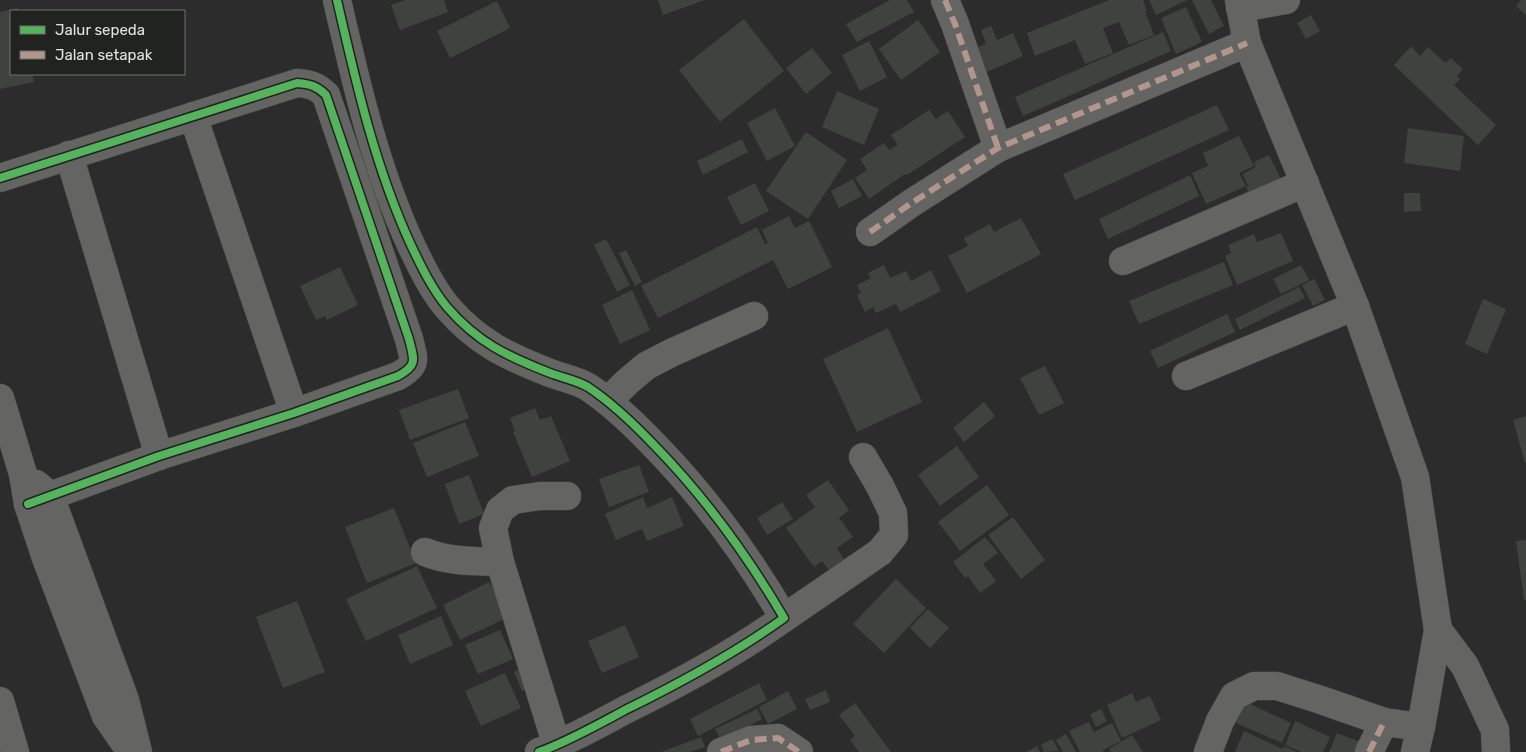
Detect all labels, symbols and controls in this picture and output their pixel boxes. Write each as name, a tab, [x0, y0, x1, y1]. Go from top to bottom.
legend	[10, 10, 185, 75]
text: Jalur sepeda	[55, 21, 145, 39]
text: Jalan setapak	[55, 46, 153, 64]

